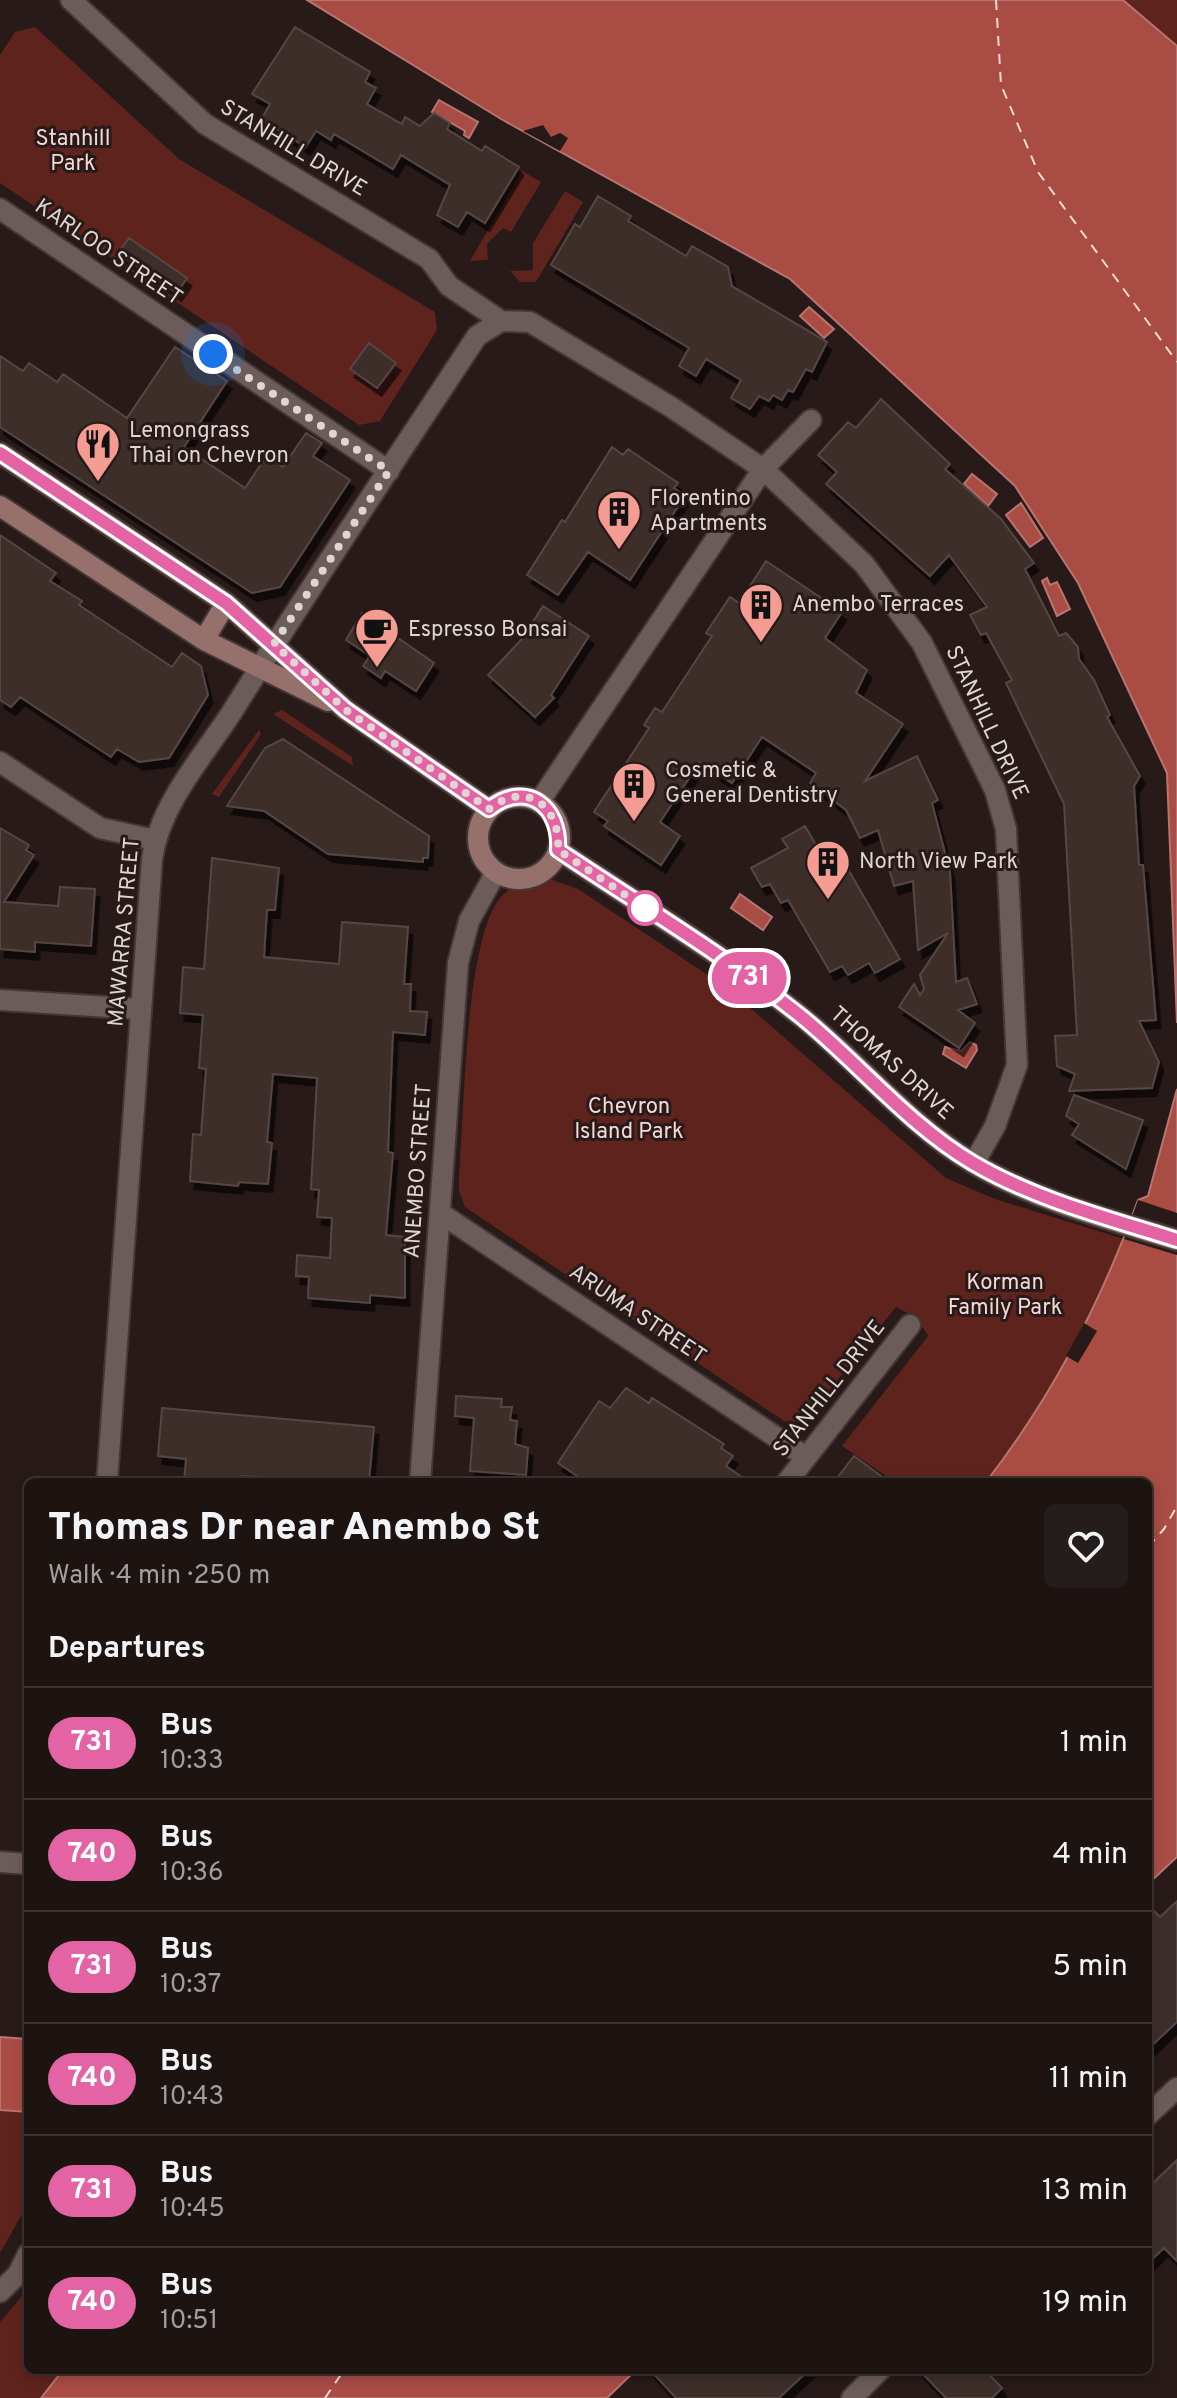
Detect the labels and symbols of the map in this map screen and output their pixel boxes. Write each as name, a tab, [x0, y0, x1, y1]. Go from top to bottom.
street label: STANHILL DRIVE	[215, 95, 371, 203]
park label: Stanhill Park	[36, 126, 110, 178]
street label: KARLOO STREET	[29, 194, 187, 312]
your location	[193, 334, 233, 374]
place label: Lemongrass Thai on Chevron	[129, 418, 289, 470]
restaurant icon: Lemongrass Thai on Chevron	[74, 420, 122, 483]
place label: Florentino Apartments	[650, 486, 767, 538]
building icon: Florentino Apartments	[595, 488, 643, 551]
building icon: Anembo Terraces	[737, 581, 785, 644]
place label: Anembo Terraces	[792, 592, 964, 619]
cafe icon: Espresso Bonsai	[353, 606, 401, 669]
place label: Espresso Bonsai	[408, 617, 567, 644]
street label: STANHILL DRIVE	[939, 642, 1033, 804]
place label: Cosmetic & General Dentistry	[665, 758, 838, 810]
building icon: Cosmetic & General Dentistry	[610, 760, 658, 823]
street label: MAWARRA STREET	[103, 836, 147, 1028]
building icon: North View Park	[804, 838, 852, 901]
place label: North View Park	[859, 849, 1018, 876]
unlabelled marker	[628, 891, 662, 925]
line badge: 731	[703, 952, 795, 1004]
street label: THOMAS DRIVE	[824, 1001, 958, 1127]
street label: ANEMBO STREET	[399, 1083, 439, 1259]
park label: Chevron Island Park	[574, 1094, 684, 1146]
street label: ARUMA STREET	[563, 1259, 711, 1371]
park label: Korman Family Park	[948, 1270, 1062, 1322]
street label: STANHILL DRIVE	[768, 1315, 892, 1463]

